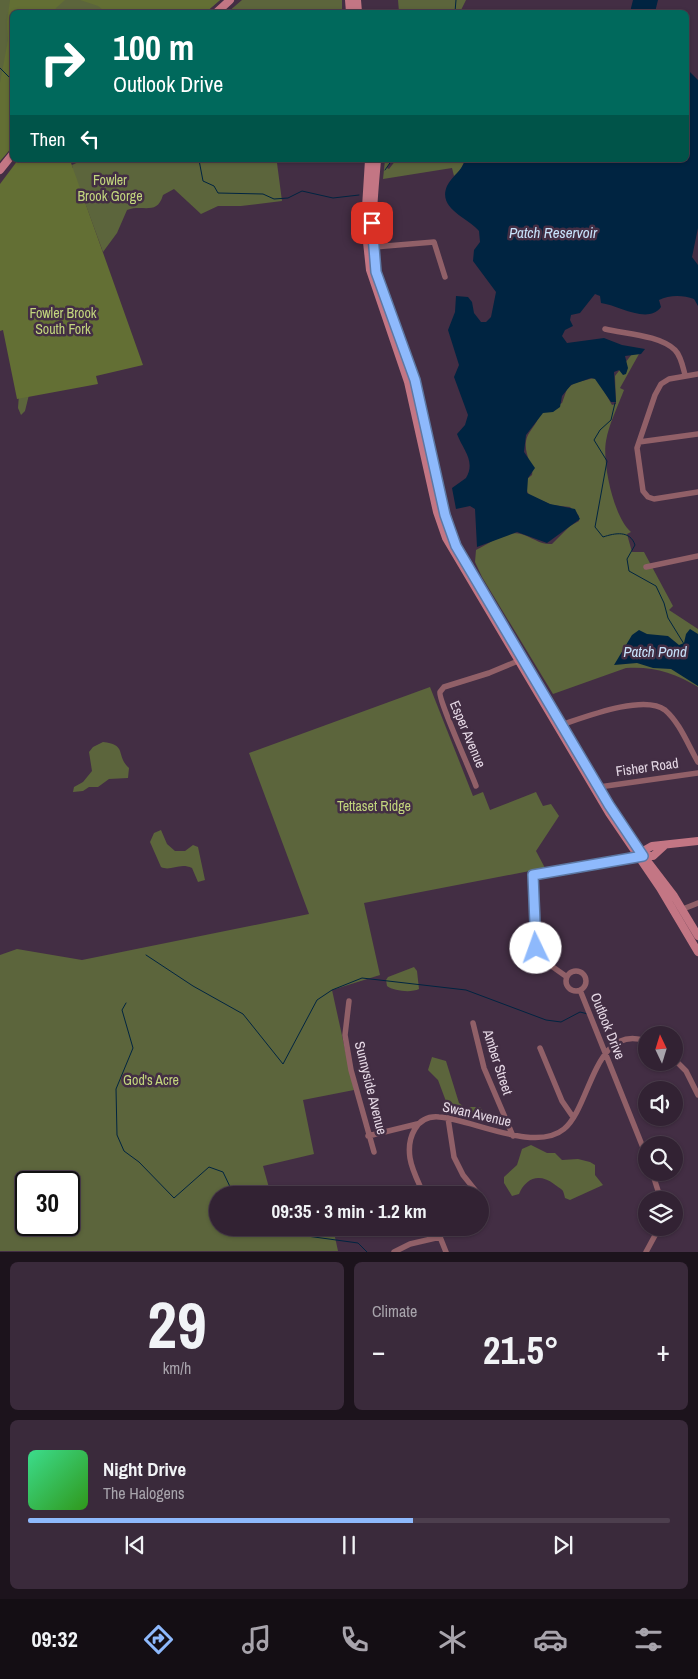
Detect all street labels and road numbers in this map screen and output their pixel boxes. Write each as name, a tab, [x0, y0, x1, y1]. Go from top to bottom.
street label: Esper Avenue	[446, 698, 490, 770]
street label: Fisher Road	[614, 754, 680, 780]
street label: Outlook Drive	[587, 990, 629, 1062]
street label: Amber Street	[479, 1026, 517, 1097]
street label: Sunnyside Avenue	[351, 1039, 391, 1137]
street label: Swan Avenue	[441, 1097, 513, 1131]

